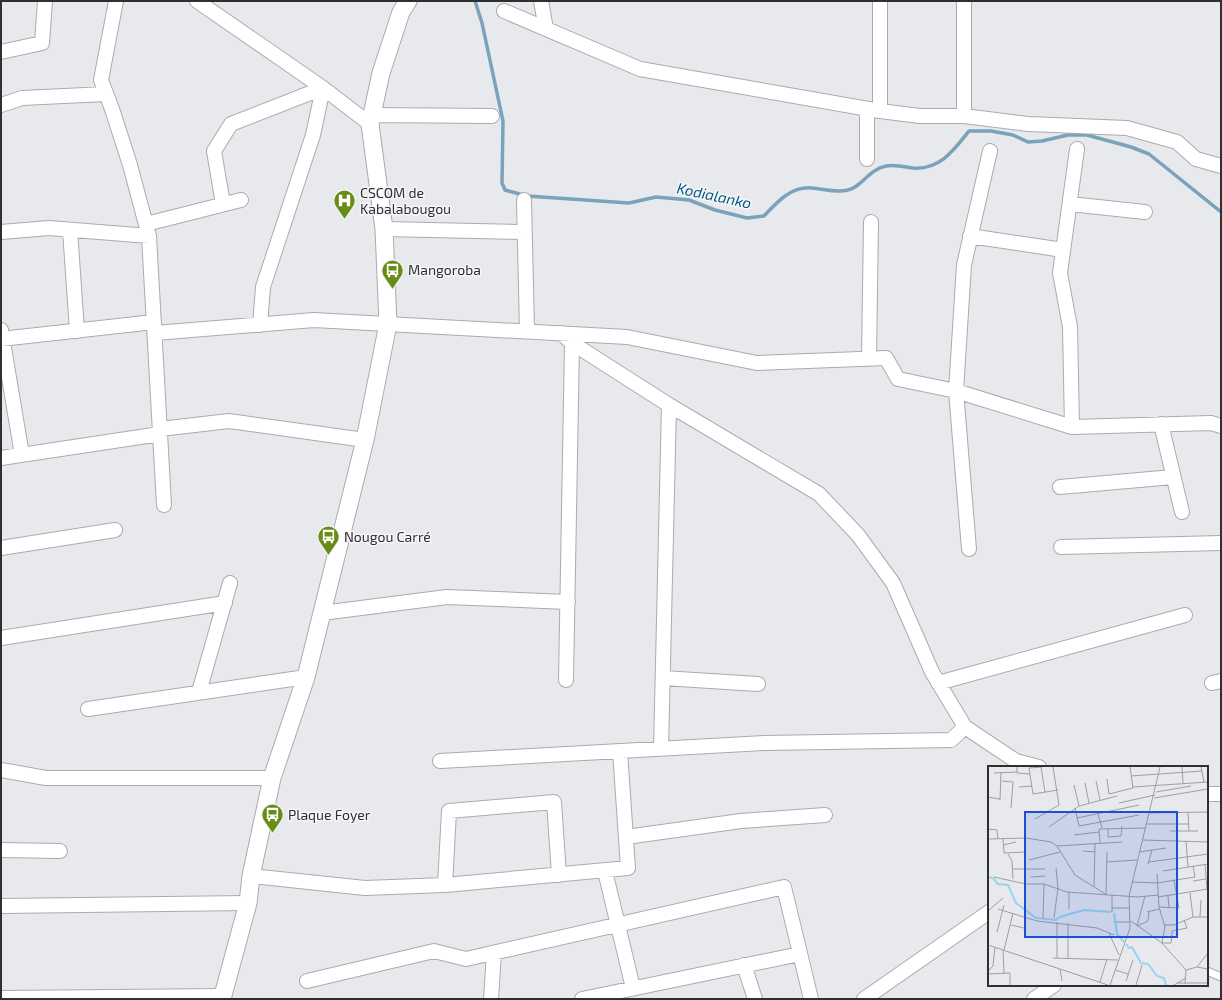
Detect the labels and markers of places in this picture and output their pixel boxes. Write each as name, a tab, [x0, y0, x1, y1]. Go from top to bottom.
place label: CSCOM de Kabalabougou	[360, 184, 451, 217]
hospital icon: CSCOM de Kabalabougou	[331, 188, 357, 221]
bus stop icon: Mangoroba	[379, 257, 405, 290]
place label: Mangoroba	[408, 261, 481, 278]
bus stop icon: Nougou Carré	[316, 524, 342, 557]
place label: Nougou Carré	[344, 528, 431, 545]
bus stop icon: Plaque Foyer	[260, 802, 286, 835]
place label: Plaque Foyer	[288, 806, 371, 823]

